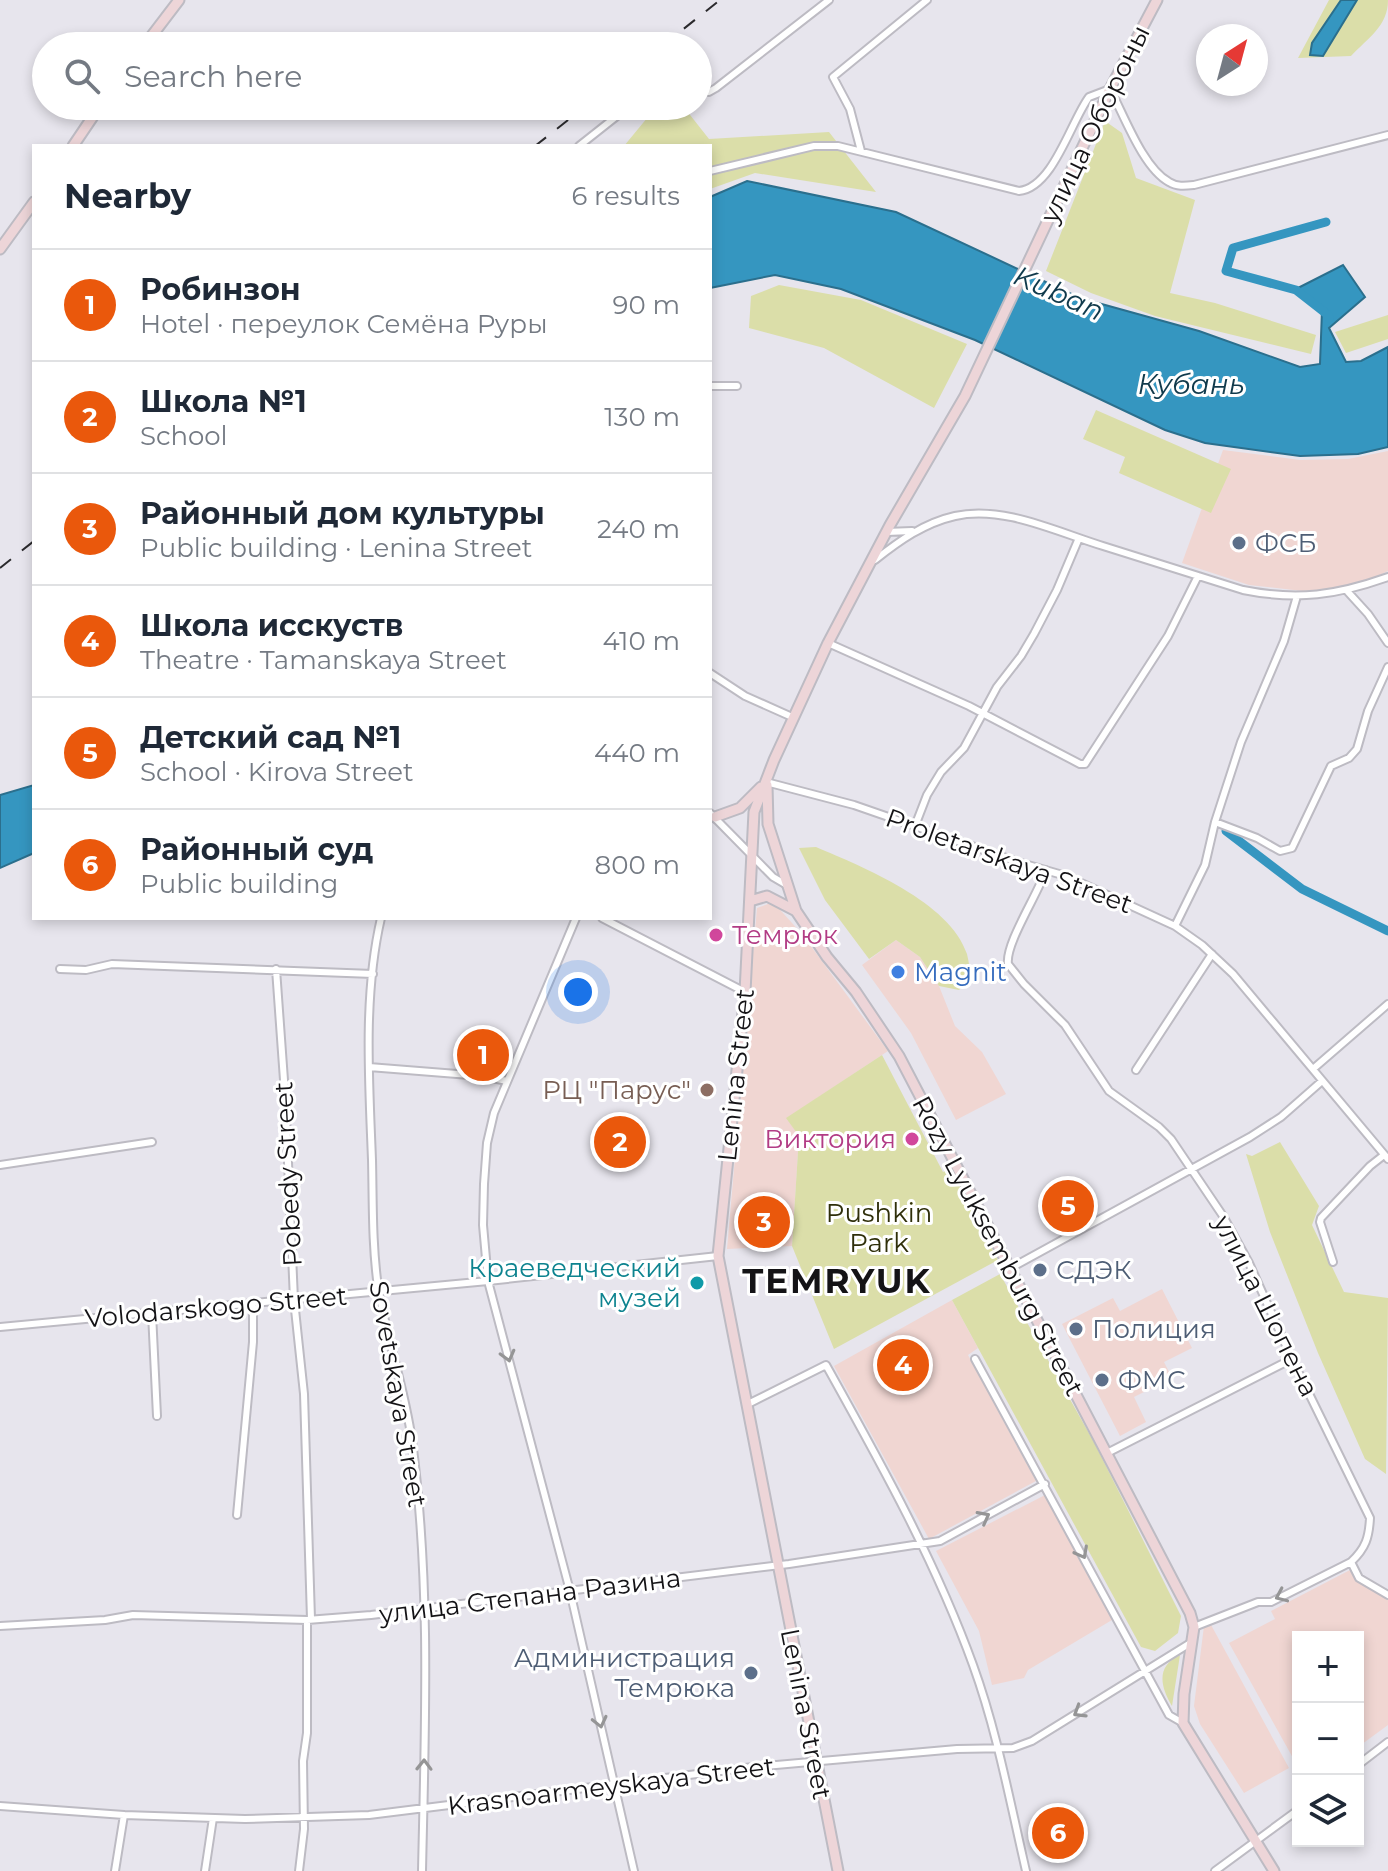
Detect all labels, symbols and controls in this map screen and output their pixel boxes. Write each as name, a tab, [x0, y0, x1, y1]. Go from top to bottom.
street label: улица Обороны	[1033, 20, 1157, 229]
north arrow	[1196, 24, 1268, 96]
search box	[32, 32, 712, 120]
icon: search	[60, 54, 104, 98]
text: Search here	[124, 58, 302, 95]
text: Nearby	[64, 175, 191, 217]
text: 6 results	[571, 180, 680, 212]
water label: Kuban	[1009, 258, 1109, 328]
text: Робинзон	[140, 271, 301, 308]
text: 1	[85, 289, 95, 321]
text: 90 m	[613, 289, 680, 321]
text: Hotel · переулок Семёна Руры	[140, 308, 548, 340]
water label: Кубань	[1138, 367, 1244, 401]
text: Школа №1	[140, 383, 307, 420]
text: 2	[82, 401, 98, 433]
text: 130 m	[604, 401, 680, 433]
text: School	[140, 420, 228, 452]
text: Районный дом культуры	[140, 495, 545, 532]
text: 3	[82, 513, 98, 545]
text: 240 m	[597, 513, 680, 545]
place label: ФСБ	[1255, 527, 1316, 559]
text: Public building · Lenina Street	[140, 532, 532, 564]
marker: ФСБ	[1230, 534, 1248, 552]
text: Школа исскуств	[140, 607, 403, 644]
text: 4	[81, 625, 99, 657]
text: 410 m	[602, 625, 680, 657]
text: Theatre · Tamanskaya Street	[140, 644, 507, 676]
text: Детский сад №1	[140, 719, 401, 756]
text: 5	[82, 737, 98, 769]
text: 440 m	[594, 737, 680, 769]
text: School · Kirova Street	[140, 756, 414, 788]
street label: Proletarskaya Street	[881, 801, 1137, 921]
text: Районный суд	[140, 831, 373, 868]
text: 6	[82, 849, 98, 881]
text: 800 m	[595, 849, 680, 881]
text: Public building	[140, 868, 338, 900]
place label: Темрюк	[732, 919, 838, 951]
marker: Темрюк	[707, 926, 725, 944]
place label: Magnit	[914, 956, 1007, 988]
marker: Magnit	[889, 963, 907, 981]
your location	[558, 972, 598, 1012]
street label: Lenina Street	[711, 987, 761, 1163]
pin: 1	[457, 1025, 509, 1085]
place label: РЦ "Парус"	[542, 1074, 691, 1106]
street label: Pobedy Street	[267, 1081, 309, 1267]
marker: РЦ "Парус"	[698, 1081, 716, 1099]
street label: Rozy Lyuksemburg Street	[905, 1091, 1091, 1401]
pin: 2	[594, 1112, 646, 1172]
place label: Виктория	[764, 1123, 896, 1155]
marker: Виктория	[903, 1130, 921, 1148]
pin: 5	[1042, 1176, 1094, 1236]
pin: 3	[738, 1192, 790, 1252]
park label: Pushkin Park	[826, 1197, 932, 1259]
street label: улица Шопена	[1206, 1209, 1325, 1402]
place label: Краеведческий музей	[468, 1252, 681, 1314]
place label: СДЭК	[1056, 1254, 1131, 1286]
district label: TEMRYUK	[742, 1260, 932, 1302]
marker: СДЭК	[1031, 1261, 1049, 1279]
marker: Краеведческий музей	[688, 1274, 706, 1292]
street label: Sovetskaya Street	[362, 1278, 434, 1510]
street label: Volodarskogo Street	[84, 1280, 348, 1334]
place label: Полиция	[1092, 1313, 1216, 1345]
marker: Полиция	[1067, 1320, 1085, 1338]
pin: 4	[877, 1335, 929, 1395]
one-way arrow	[498, 1349, 515, 1363]
place label: ФМС	[1118, 1364, 1186, 1396]
marker: ФМС	[1093, 1371, 1111, 1389]
one-way arrow	[976, 1511, 991, 1526]
one-way arrow	[1072, 1545, 1087, 1559]
street label: улица Степана Разина	[376, 1562, 683, 1631]
one-way arrow	[1275, 1586, 1290, 1602]
street label: Lenina Street	[774, 1626, 838, 1802]
map controls	[1292, 1631, 1364, 1847]
button: +	[1292, 1631, 1364, 1703]
place label: Администрация Темрюка	[514, 1642, 735, 1704]
marker: Администрация Темрюка	[742, 1664, 760, 1682]
one-way arrow	[1073, 1702, 1088, 1718]
button: −	[1292, 1703, 1364, 1775]
one-way arrow	[591, 1714, 608, 1728]
street label: Krasnoarmeyskaya Street	[446, 1750, 776, 1822]
one-way arrow	[415, 1758, 433, 1771]
button: layers	[1292, 1775, 1364, 1847]
pin: 6	[1032, 1803, 1084, 1863]

